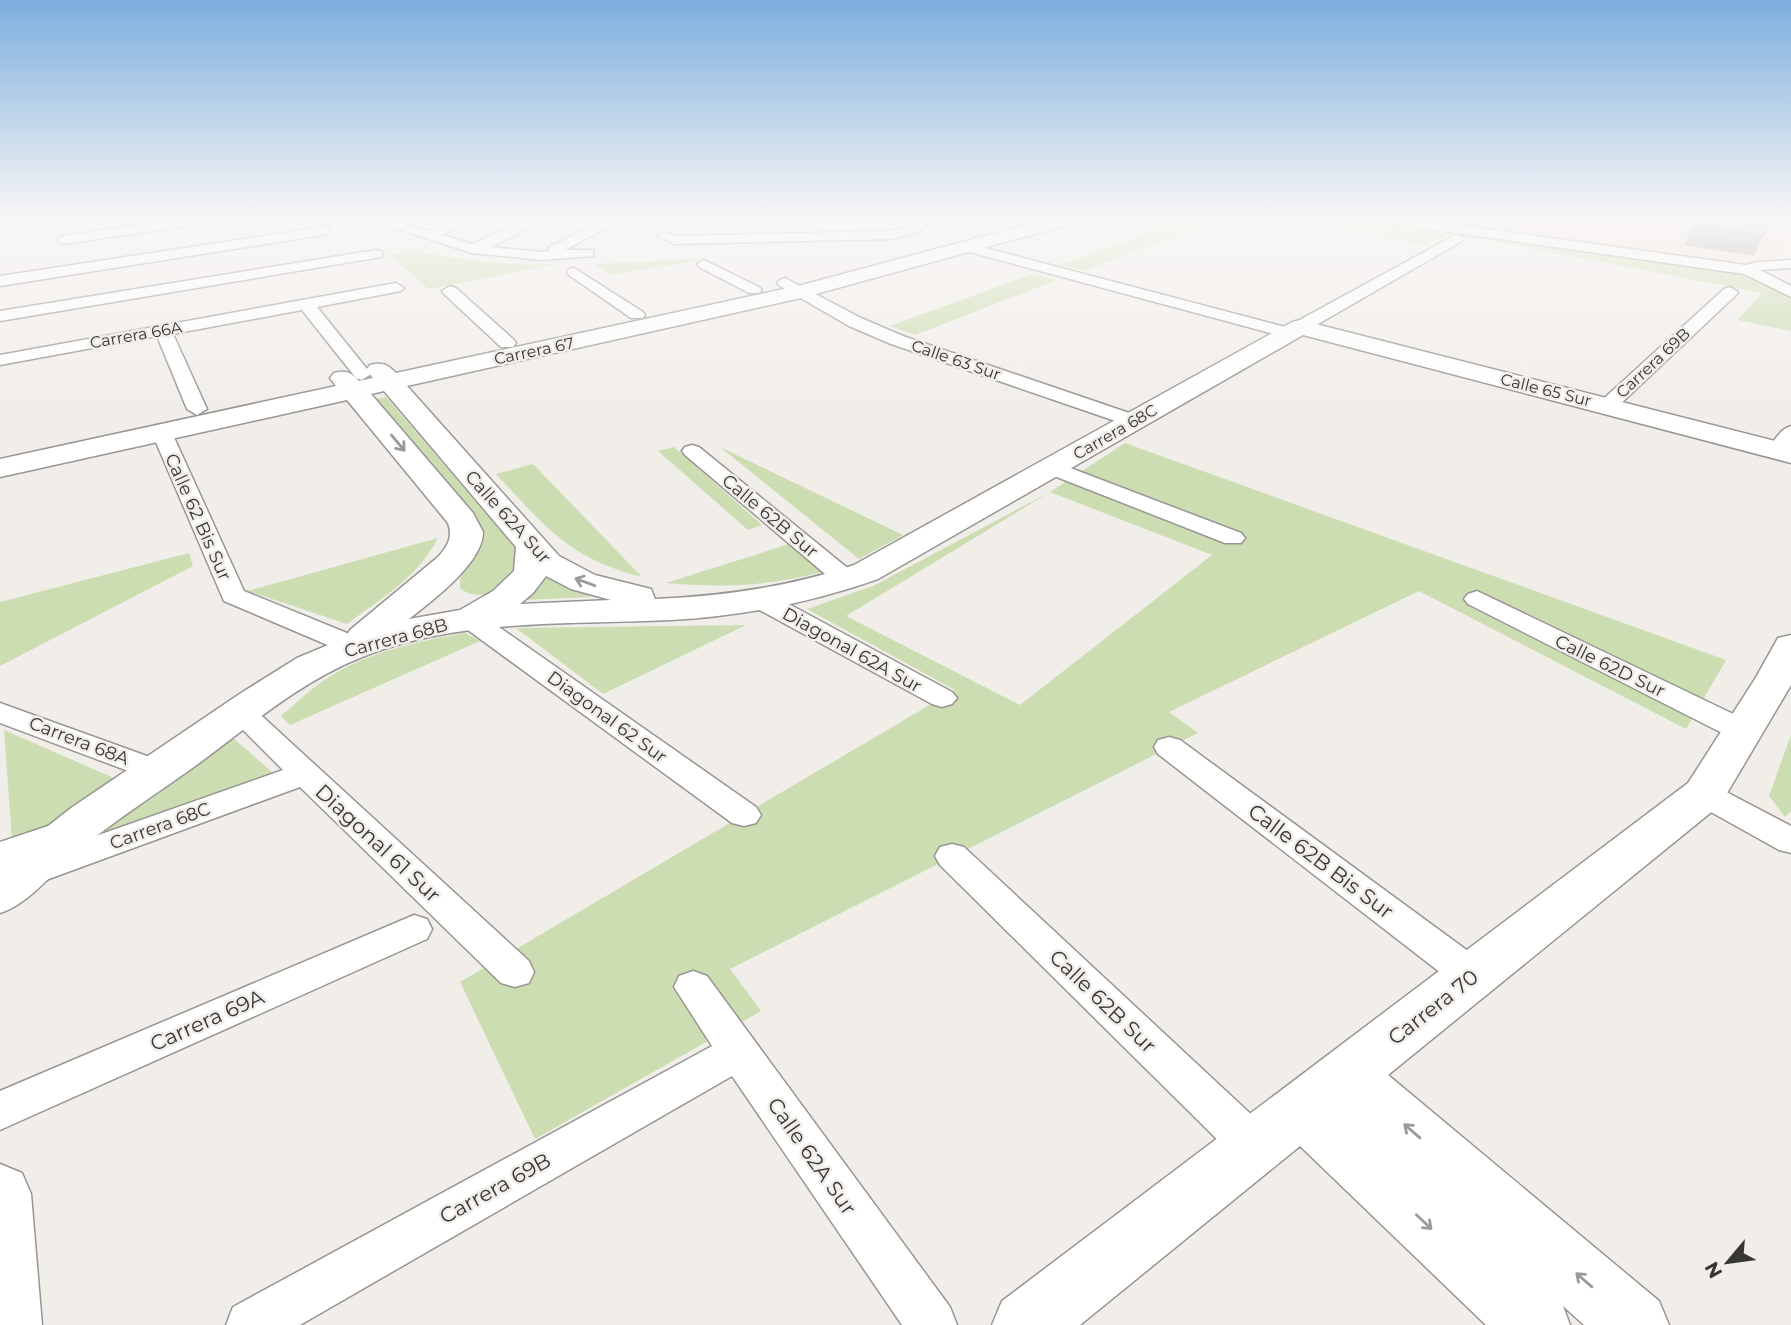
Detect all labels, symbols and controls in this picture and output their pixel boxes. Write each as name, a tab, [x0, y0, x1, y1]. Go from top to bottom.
street label: Carrera 66A	[88, 317, 184, 352]
street label: Carrera 69B	[1612, 324, 1694, 402]
street label: Carrera 67	[492, 333, 576, 369]
street label: Calle 63 Sur	[909, 336, 1003, 384]
street label: Calle 65 Sur	[1499, 370, 1593, 410]
street label: Carrera 68C	[1070, 400, 1160, 464]
one-way arrow	[390, 434, 406, 452]
street label: Calle 62 Bis Sur	[160, 450, 236, 584]
street label: Calle 62A Sur	[460, 466, 556, 568]
street label: Calle 62B Sur	[718, 470, 822, 562]
one-way arrow	[574, 575, 596, 588]
street label: Diagonal 62A Sur	[779, 603, 925, 697]
street label: Carrera 68B	[342, 614, 450, 662]
street label: Calle 62D Sur	[1551, 630, 1669, 702]
street label: Diagonal 62 Sur	[543, 666, 671, 768]
street label: Carrera 68A	[26, 712, 132, 770]
street label: Diagonal 61 Sur	[310, 779, 446, 907]
street label: Carrera 68C	[107, 798, 213, 854]
street label: Calle 62B Bis Sur	[1243, 798, 1399, 924]
street label: Calle 62B Sur	[1045, 944, 1161, 1058]
street label: Carrera 70	[1383, 964, 1483, 1050]
street label: Carrera 69A	[146, 983, 269, 1056]
street label: Calle 62A Sur	[762, 1093, 862, 1219]
one-way arrow	[1403, 1123, 1421, 1139]
street label: Carrera 69B	[435, 1147, 555, 1229]
one-way arrow	[1415, 1214, 1433, 1230]
north arrow	[1693, 1227, 1763, 1297]
text: N	[1700, 1258, 1727, 1282]
one-way arrow	[1575, 1272, 1593, 1288]

